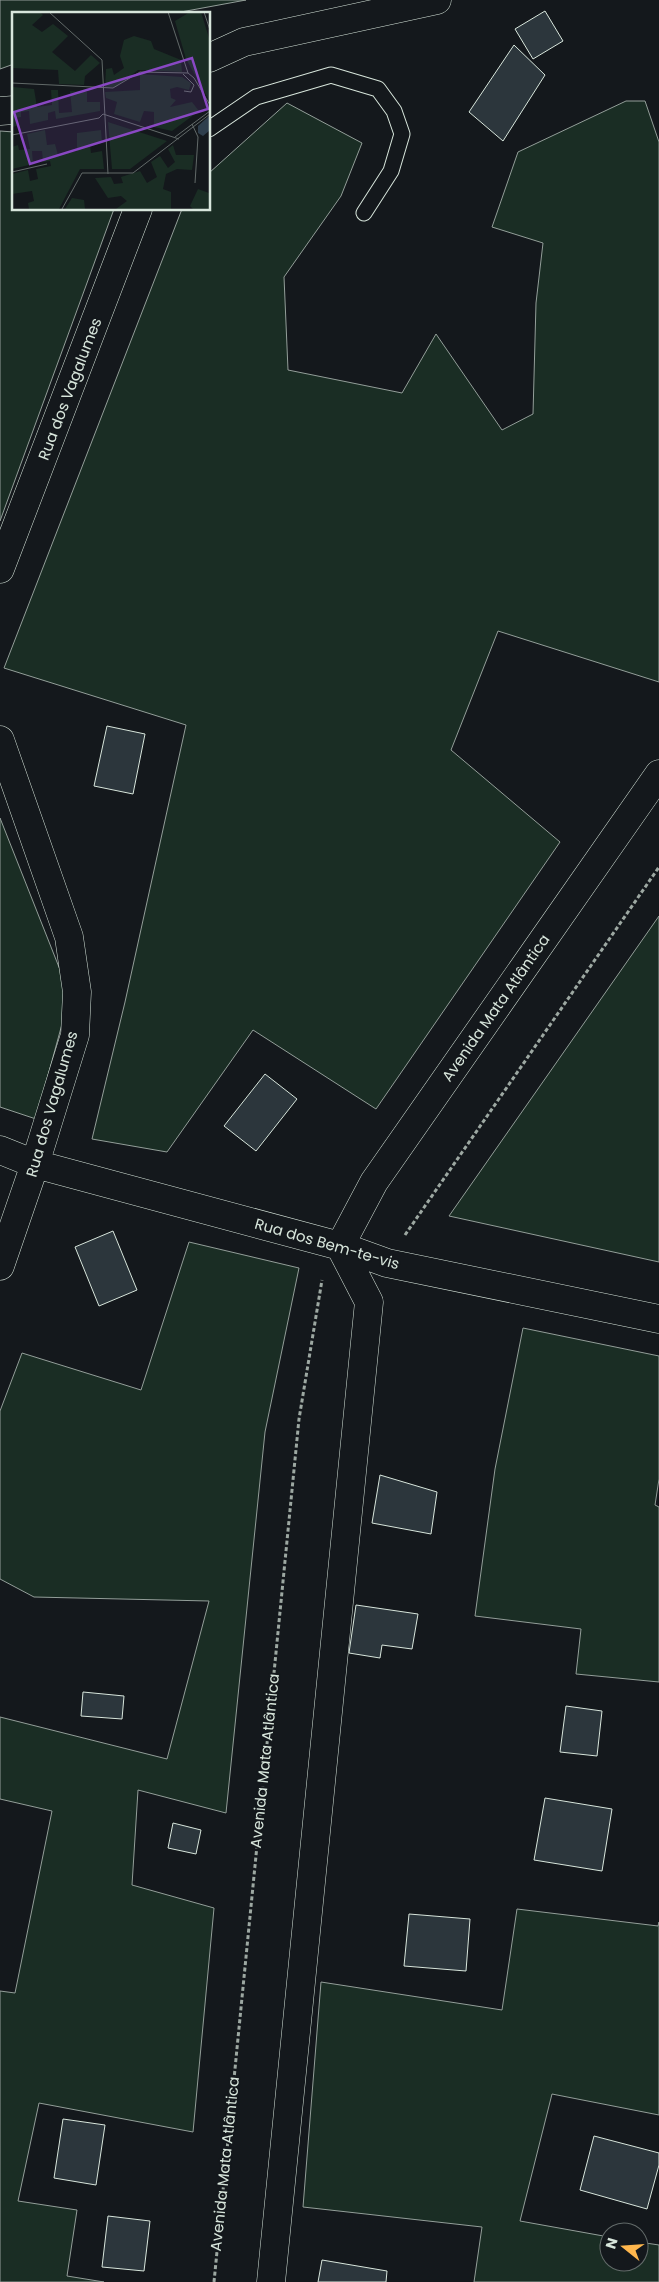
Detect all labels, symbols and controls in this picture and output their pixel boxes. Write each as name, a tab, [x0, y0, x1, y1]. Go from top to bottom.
inset map	[12, 12, 210, 210]
street label: Rua dos Vagalumes	[33, 314, 106, 463]
street label: Avenida Mata Atlântica	[437, 930, 555, 1086]
street label: Rua dos Vagalumes	[21, 1028, 82, 1179]
street label: Rua dos Bem-te-vis	[252, 1213, 402, 1274]
street label: Avenida Mata Atlântica	[245, 1673, 284, 1849]
street label: Avenida Mata Atlântica	[205, 2076, 244, 2252]
north arrow	[599, 2222, 649, 2272]
text: N	[600, 2235, 623, 2251]

